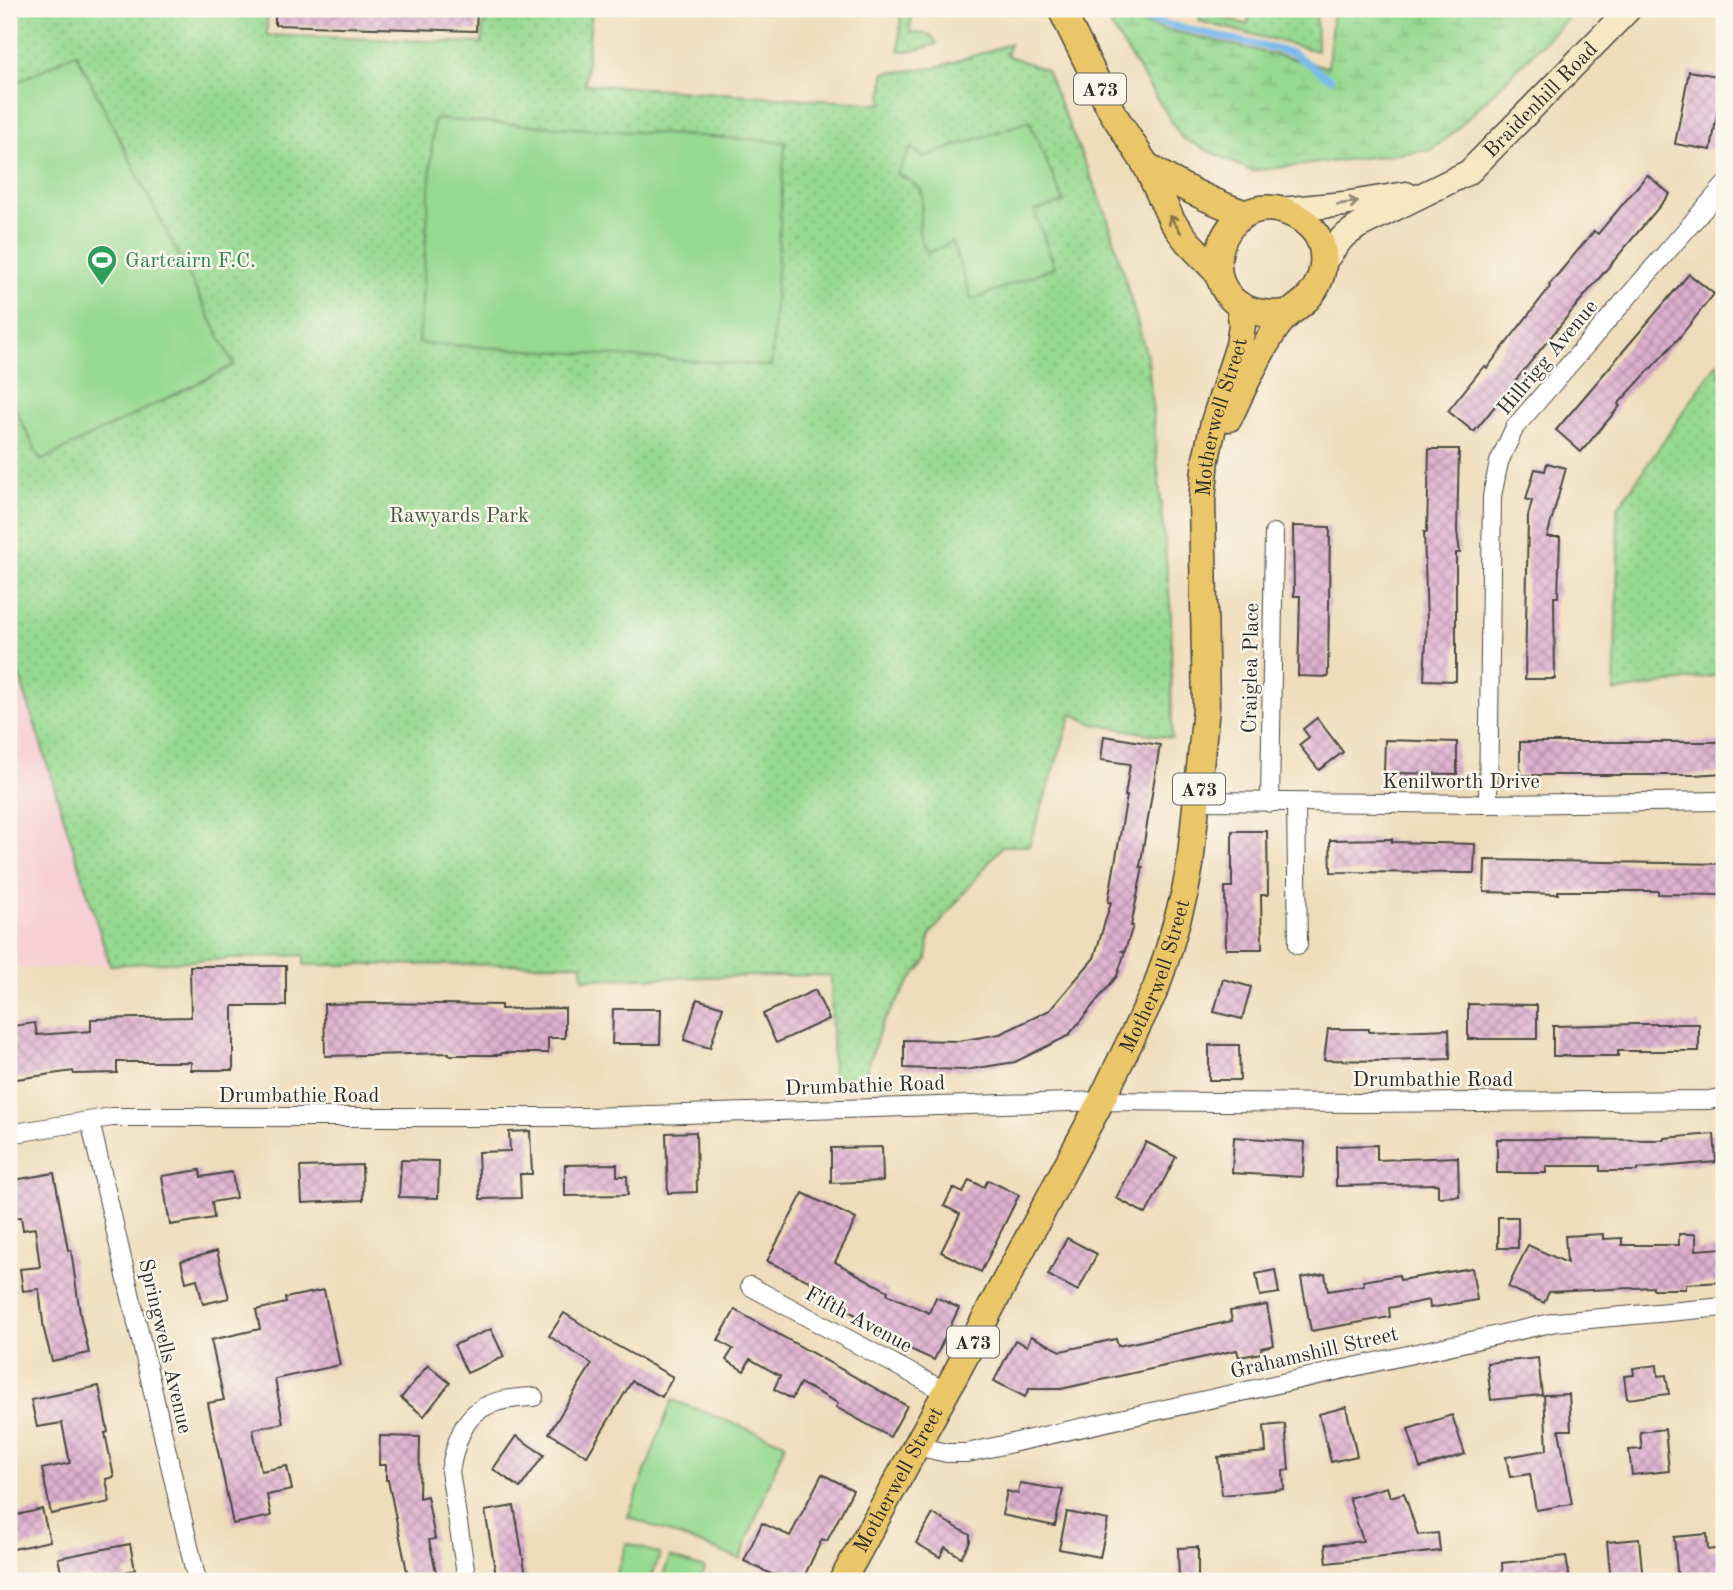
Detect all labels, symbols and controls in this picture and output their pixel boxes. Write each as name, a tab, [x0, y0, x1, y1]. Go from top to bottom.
street label: Braidenhill Road	[1480, 39, 1602, 162]
road number: A73	[1074, 74, 1126, 104]
one-way arrow	[1336, 196, 1359, 209]
one-way arrow	[1168, 215, 1182, 234]
sports icon: Gartcairn F.C.	[85, 243, 119, 287]
place label: Gartcairn F.C.	[125, 251, 256, 272]
street label: Hillrigg Avenue	[1494, 296, 1602, 420]
street label: Motherwell Street	[1193, 337, 1252, 497]
park label: Rawyards Park	[389, 506, 529, 527]
street label: Craiglea Place	[1240, 602, 1263, 734]
street label: Kenilworth Drive	[1382, 772, 1540, 793]
road number: A73	[1173, 774, 1225, 804]
street label: Motherwell Street	[1117, 897, 1194, 1057]
street label: Drumbathie Road	[1353, 1070, 1513, 1091]
street label: Drumbathie Road	[784, 1073, 946, 1100]
street label: Drumbathie Road	[219, 1086, 379, 1107]
street label: Springwells Avenue	[134, 1257, 195, 1436]
street label: Fifth Avenue	[801, 1283, 915, 1357]
street label: Grahamshill Street	[1228, 1324, 1400, 1383]
road number: A73	[947, 1326, 999, 1358]
street label: Motherwell Street	[851, 1404, 948, 1557]

